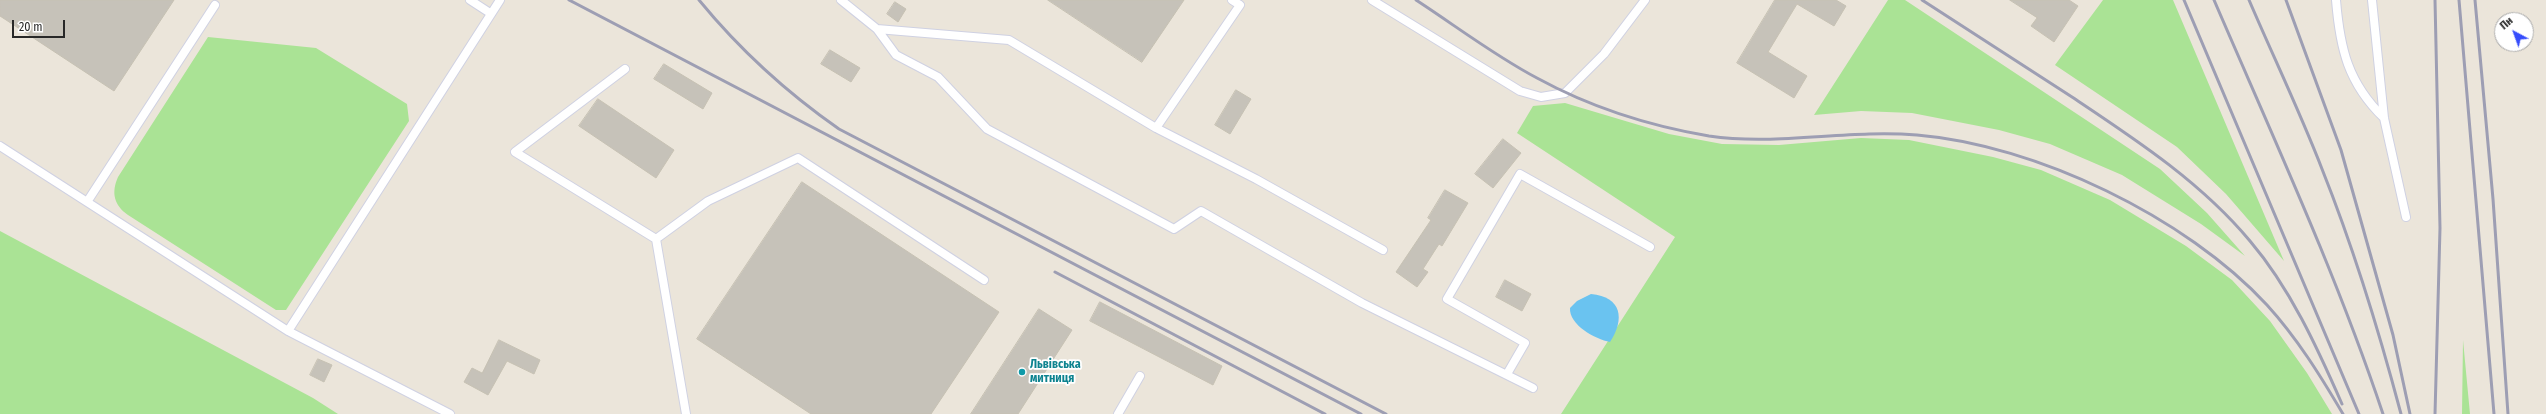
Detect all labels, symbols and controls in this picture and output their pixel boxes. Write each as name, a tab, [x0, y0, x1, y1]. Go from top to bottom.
scale bar	[14, 12, 67, 38]
north arrow	[2494, 12, 2534, 52]
text: Пн	[2497, 14, 2515, 32]
text: 20 m	[19, 20, 43, 34]
place label: Львівська митниця	[1030, 358, 1081, 386]
marker: Львівська митниця	[1017, 367, 1027, 377]

